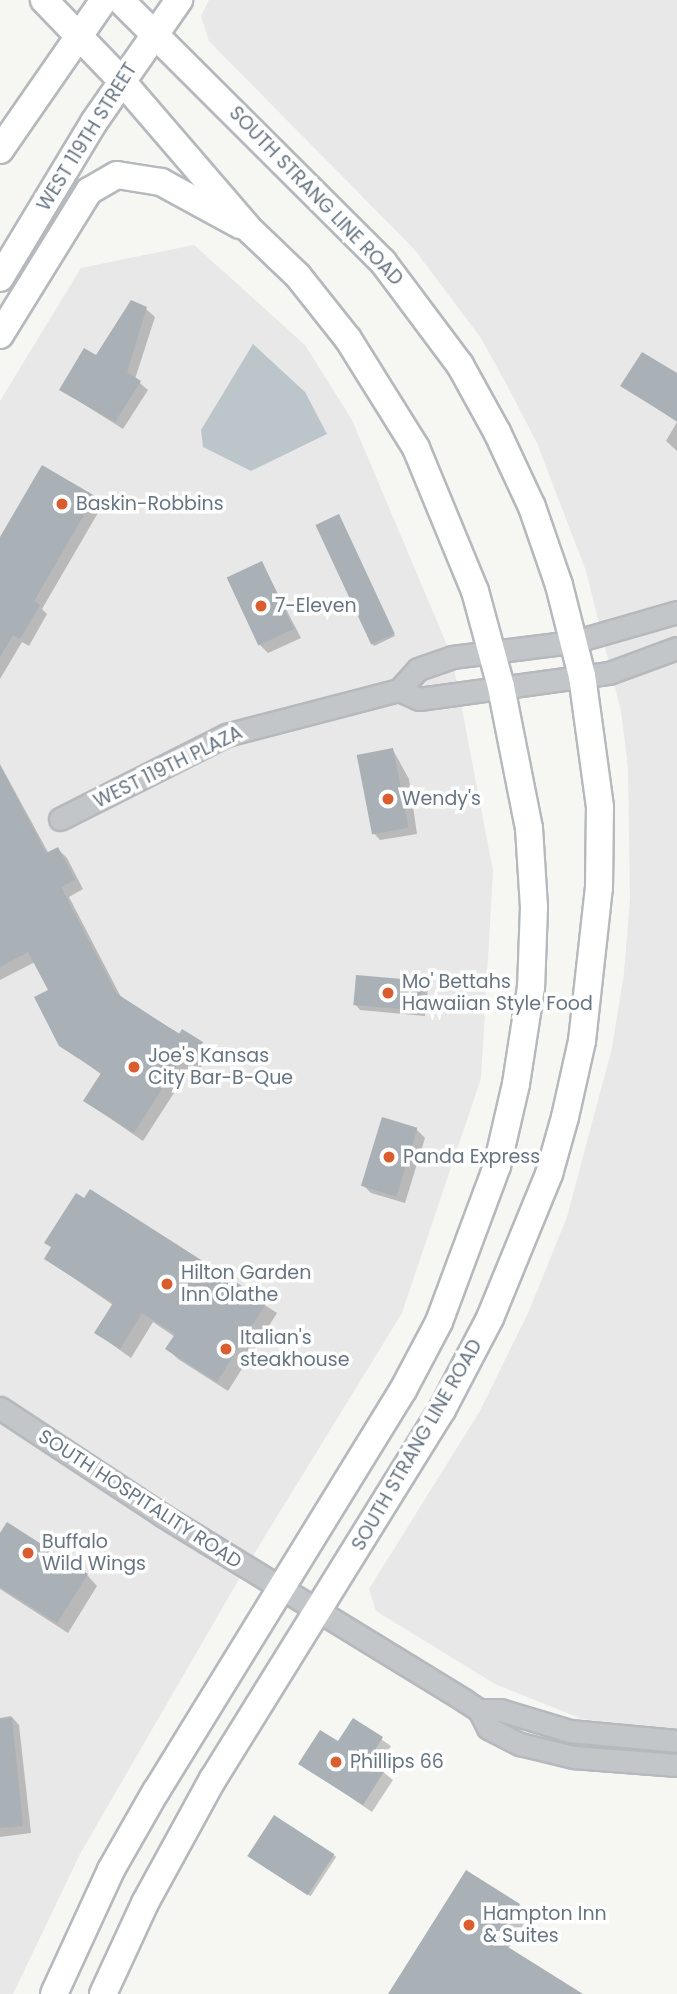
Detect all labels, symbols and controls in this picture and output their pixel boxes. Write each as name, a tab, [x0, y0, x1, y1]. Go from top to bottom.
street label: WEST 119TH STREET	[32, 59, 142, 215]
street label: SOUTH STRANG LINE ROAD	[224, 102, 408, 290]
place label: Baskin-Robbins	[76, 493, 224, 515]
marker: Baskin-Robbins	[54, 496, 70, 512]
place label: 7-Eleven	[275, 595, 357, 617]
marker: 7-Eleven	[253, 598, 269, 614]
street label: WEST 119TH PLAZA	[90, 721, 246, 813]
place label: Wendy's	[402, 788, 481, 810]
marker: Wendy's	[380, 791, 396, 807]
place label: Mo' Bettahs Hawaiian Style Food	[402, 971, 593, 1015]
marker: Mo' Bettahs Hawaiian Style Food	[380, 985, 396, 1001]
place label: Joe's Kansas City Bar-B-Que	[148, 1045, 293, 1089]
marker: Joe's Kansas City Bar-B-Que	[126, 1059, 142, 1075]
place label: Panda Express	[403, 1146, 540, 1168]
marker: Panda Express	[381, 1149, 397, 1165]
place label: Hilton Garden Inn Olathe	[181, 1262, 311, 1306]
marker: Hilton Garden Inn Olathe	[159, 1276, 175, 1292]
place label: Italian's steakhouse	[240, 1327, 349, 1371]
street label: SOUTH STRANG LINE ROAD	[347, 1335, 487, 1555]
marker: Italian's steakhouse	[218, 1341, 234, 1357]
street label: SOUTH HOSPITALITY ROAD	[34, 1425, 246, 1573]
place label: Buffalo Wild Wings	[42, 1531, 146, 1575]
marker: Buffalo Wild Wings	[20, 1545, 36, 1561]
place label: Phillips 66	[350, 1751, 444, 1773]
marker: Phillips 66	[328, 1754, 344, 1770]
place label: Hampton Inn & Suites	[483, 1903, 607, 1947]
marker: Hampton Inn & Suites	[461, 1917, 477, 1933]

